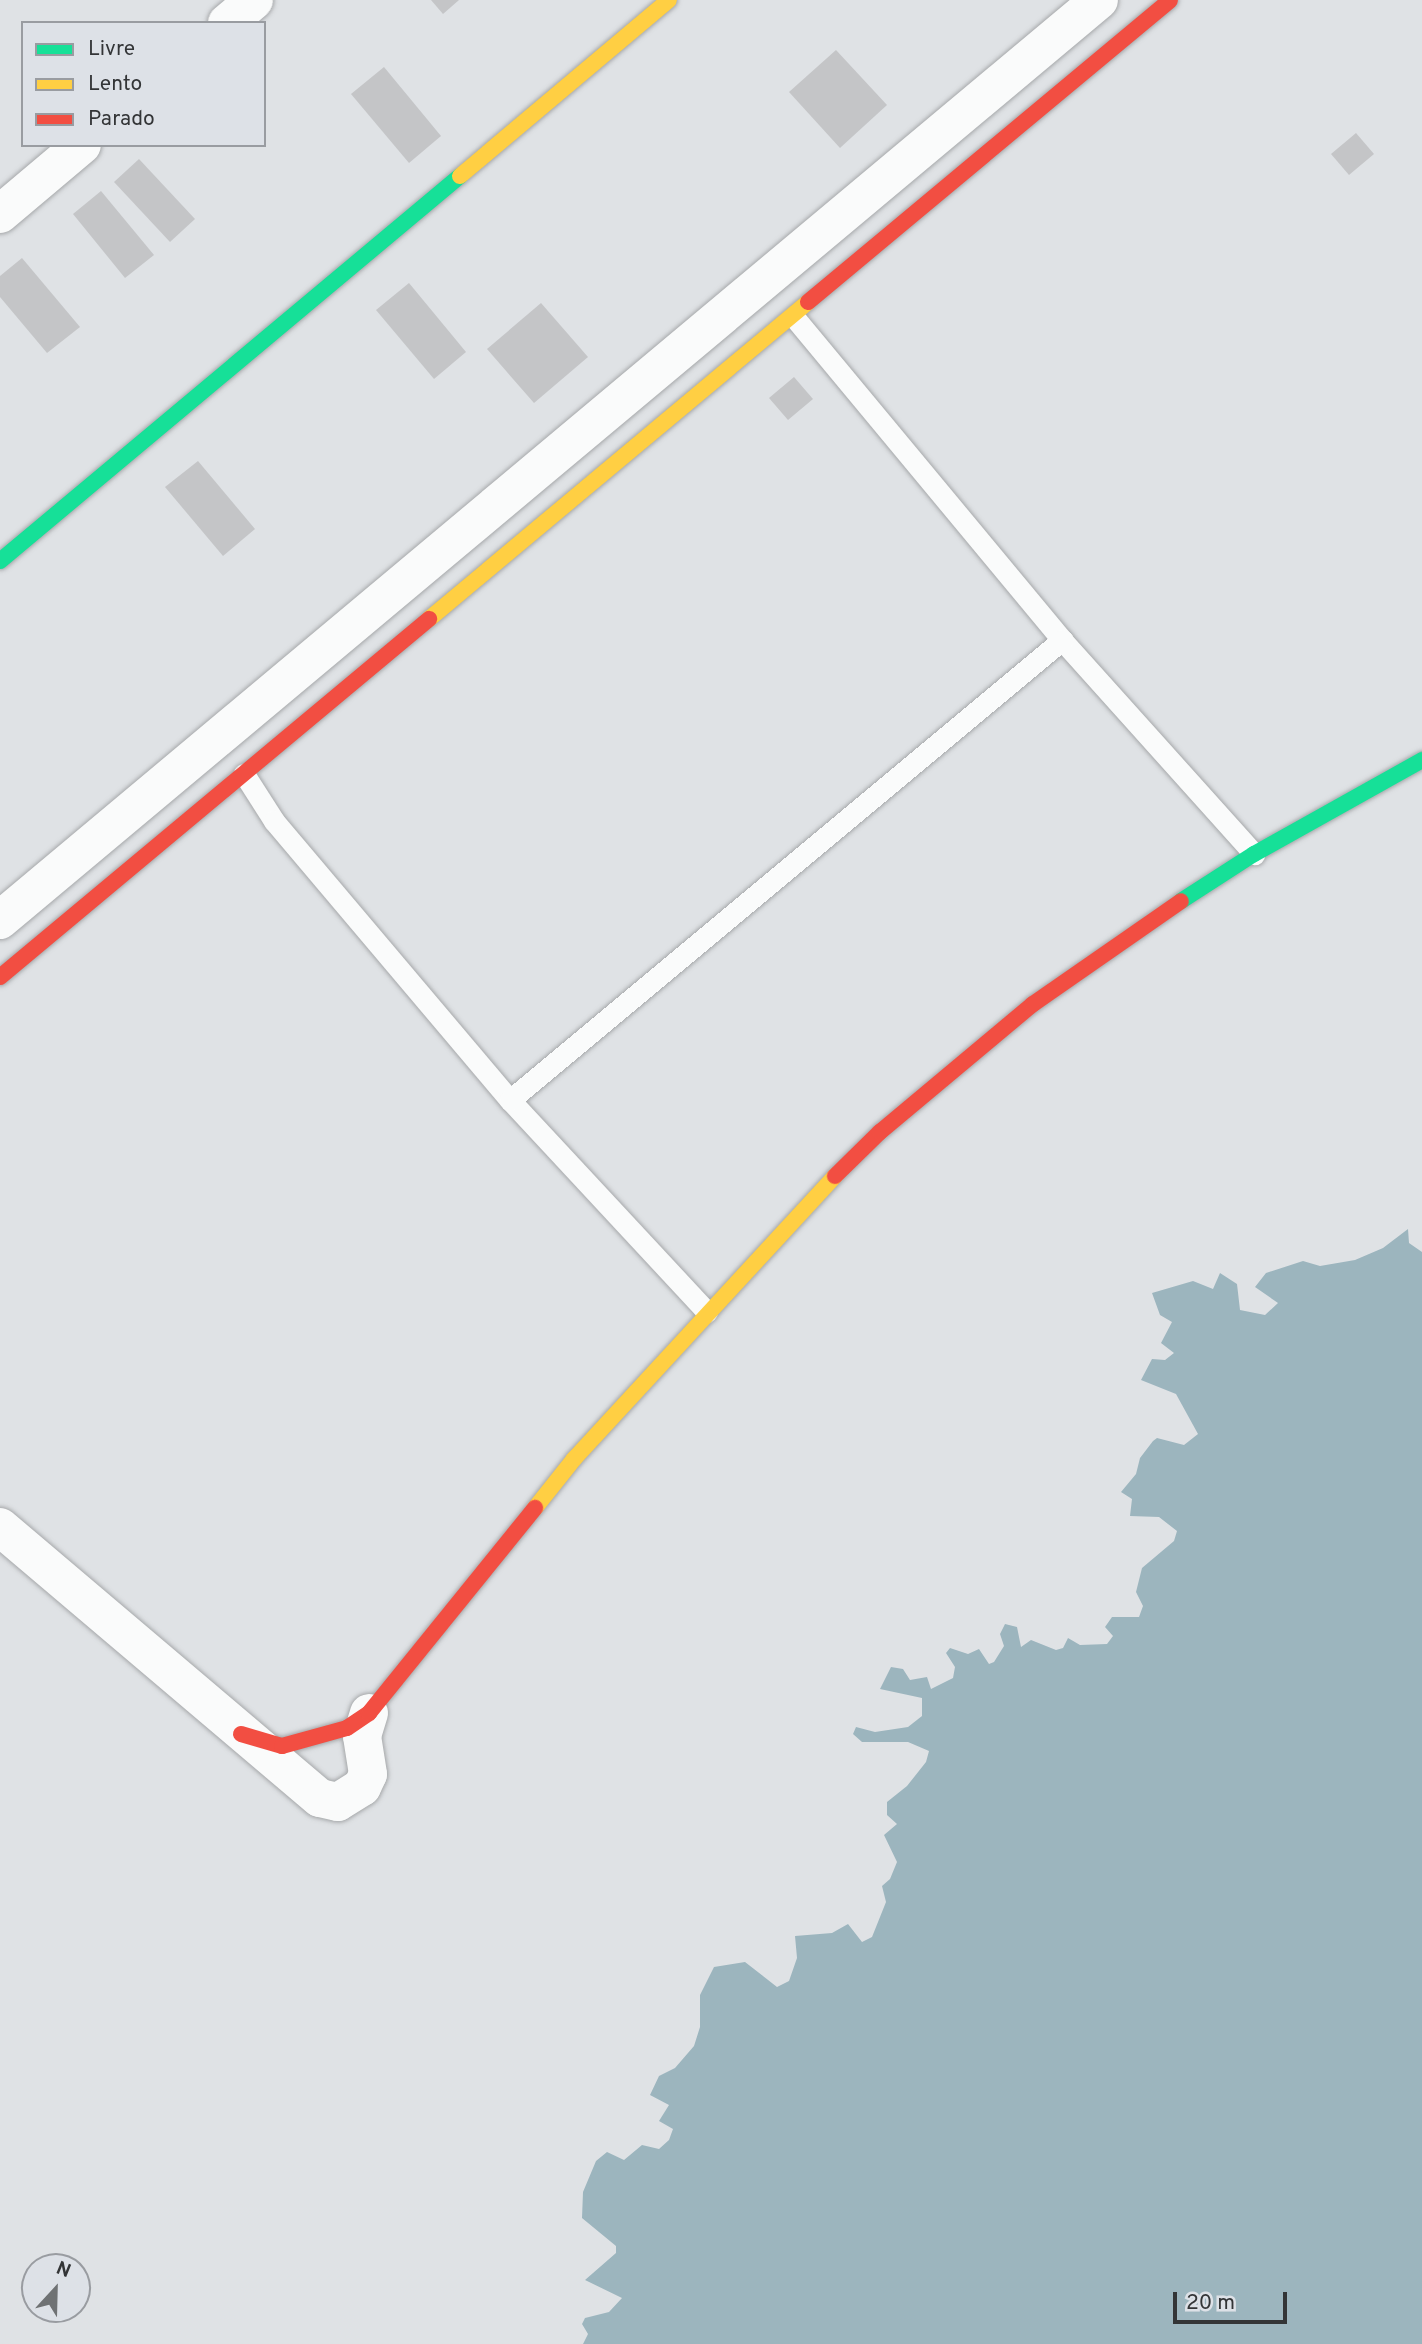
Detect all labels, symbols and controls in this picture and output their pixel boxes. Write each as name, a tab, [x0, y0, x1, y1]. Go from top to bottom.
legend	[21, 21, 266, 147]
text: Livre	[88, 36, 135, 63]
text: Lento	[88, 71, 142, 98]
text: Parado	[88, 106, 155, 133]
north arrow	[21, 2253, 91, 2323]
text: N	[52, 2257, 74, 2284]
scale bar	[1177, 2278, 1291, 2322]
text: 20 m	[1186, 2290, 1235, 2317]

